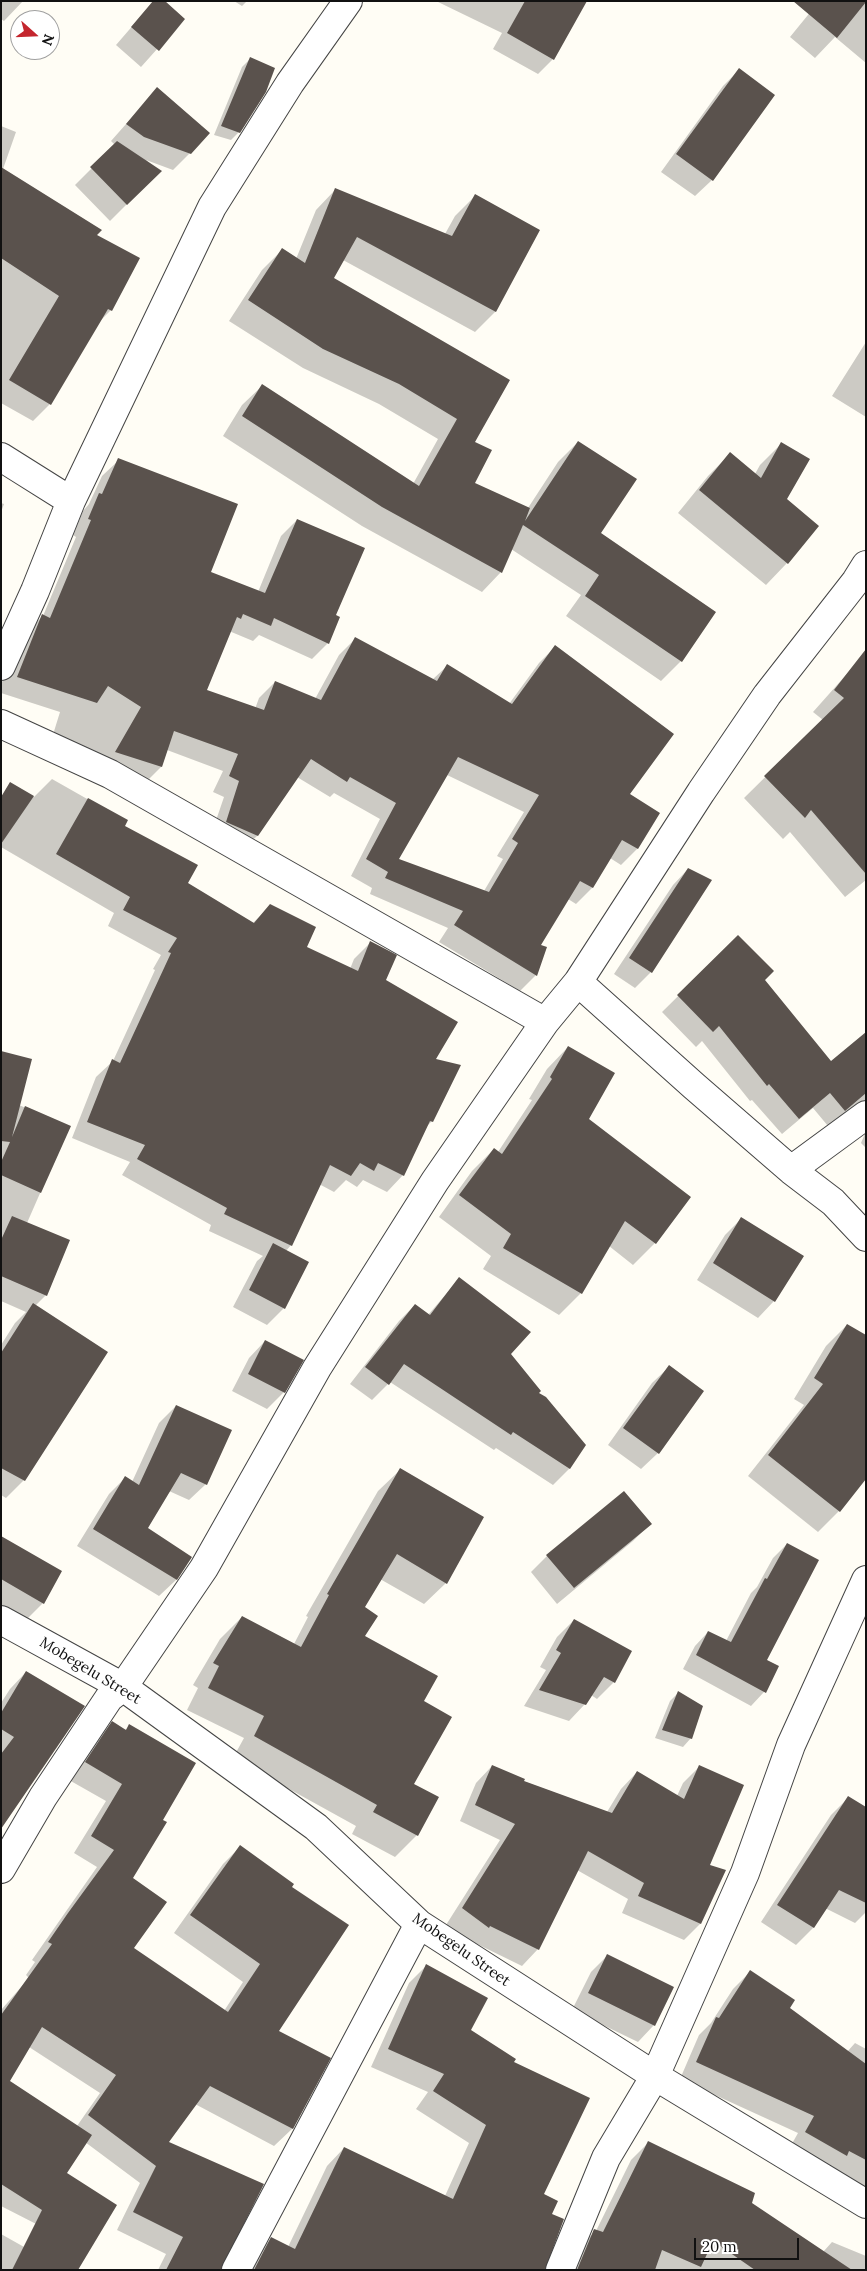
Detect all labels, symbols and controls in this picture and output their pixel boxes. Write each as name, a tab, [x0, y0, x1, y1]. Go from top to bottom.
north arrow	[10, 10, 60, 60]
text: N	[38, 32, 58, 48]
street label: Mobegelu Street	[36, 1634, 144, 1708]
street label: Mobegelu Street	[409, 1910, 513, 1990]
scale bar	[697, 2228, 802, 2260]
text: 20 m	[702, 2237, 737, 2256]

